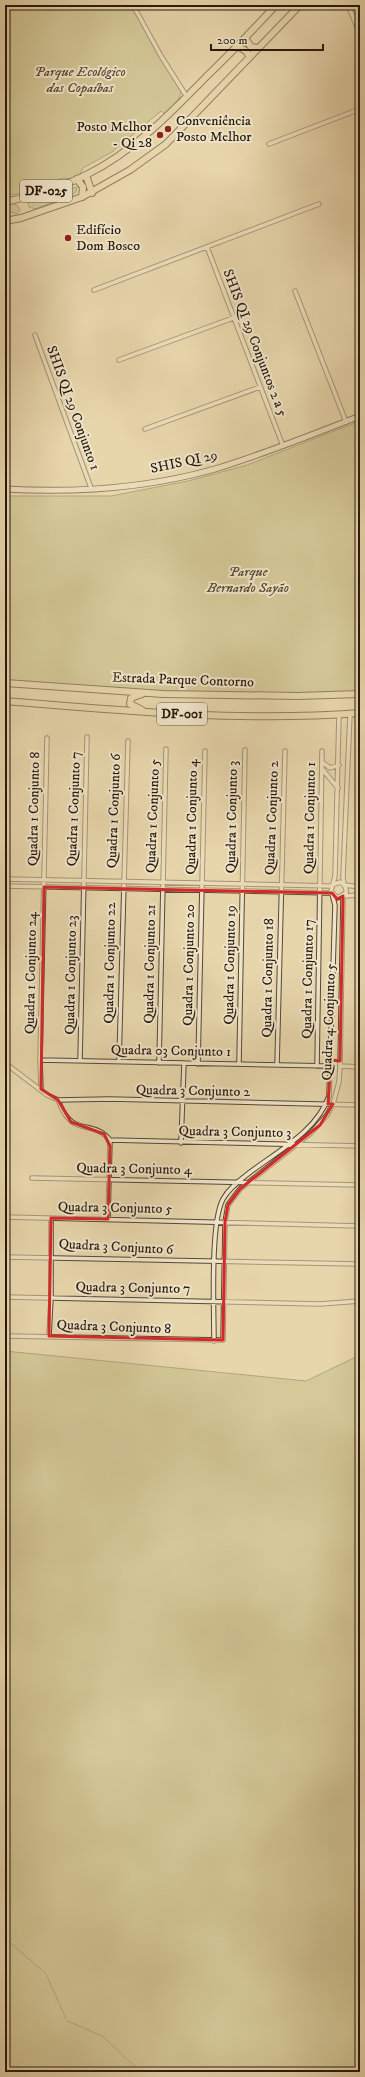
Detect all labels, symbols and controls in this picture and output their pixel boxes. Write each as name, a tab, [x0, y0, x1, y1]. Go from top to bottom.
scale bar	[211, 26, 323, 52]
text: 200 m	[217, 33, 247, 48]
park label: Parque Ecológico das Copaíbas	[34, 63, 126, 97]
place label: Conveniência Posto Melhor	[176, 112, 252, 146]
place label: Posto Melhor - Qi 28	[76, 118, 153, 152]
marker: Conveniência Posto Melhor	[163, 124, 173, 134]
marker: Posto Melhor - Qi 28	[155, 130, 165, 140]
road number: DF-025	[20, 180, 72, 202]
place label: Edifício Dom Bosco	[76, 221, 140, 255]
marker: Edifício Dom Bosco	[63, 233, 73, 243]
street label: SHIS QI 29 Conjuntos 2 a 5	[219, 267, 291, 419]
street label: SHIS QI 29 Conjunto 1	[42, 343, 104, 473]
street label: SHIS QI 29	[149, 446, 219, 478]
park label: Parque Bernardo Sayão	[206, 563, 289, 597]
street label: Estrada Parque Contorno	[112, 669, 254, 691]
road number: DF-001	[157, 703, 207, 725]
street label: Quadra 1 Conjunto 7	[63, 751, 85, 867]
street label: Quadra 1 Conjunto 8	[24, 752, 44, 866]
street label: Quadra 1 Conjunto 6	[103, 753, 125, 869]
street label: Quadra 1 Conjunto 5	[142, 758, 164, 873]
street label: Quadra 1 Conjunto 4	[182, 758, 202, 875]
street label: Quadra 1 Conjunto 3	[222, 760, 242, 874]
street label: Quadra 1 Conjunto 2	[261, 760, 283, 875]
street label: Quadra 1 Conjunto 1	[300, 762, 320, 874]
street label: Quadra 1 Conjunto 22	[100, 902, 120, 1024]
street label: Quadra 1 Conjunto 21	[140, 904, 160, 1024]
street label: Quadra 1 Conjunto 20	[179, 904, 199, 1026]
street label: Quadra 1 Conjunto 19	[220, 905, 240, 1025]
street label: Quadra 1 Conjunto 24	[21, 911, 41, 1034]
street label: Quadra 1 Conjunto 23	[61, 915, 81, 1035]
street label: Quadra 1 Conjunto 18	[258, 918, 278, 1038]
street label: Quadra 1 Conjunto 17	[298, 919, 318, 1039]
street label: Quadra 4 Conjunto 5	[318, 963, 340, 1081]
street label: Quadra 03 Conjunto 1	[111, 1041, 231, 1061]
street label: Quadra 3 Conjunto 2	[136, 1081, 250, 1101]
street label: Quadra 3 Conjunto 3	[178, 1122, 292, 1142]
street label: Quadra 3 Conjunto 4	[76, 1159, 193, 1179]
street label: Quadra 3 Conjunto 5	[58, 1198, 172, 1218]
street label: Quadra 3 Conjunto 6	[58, 1235, 175, 1259]
street label: Quadra 3 Conjunto 7	[75, 1278, 191, 1298]
street label: Quadra 3 Conjunto 8	[56, 1316, 172, 1338]

